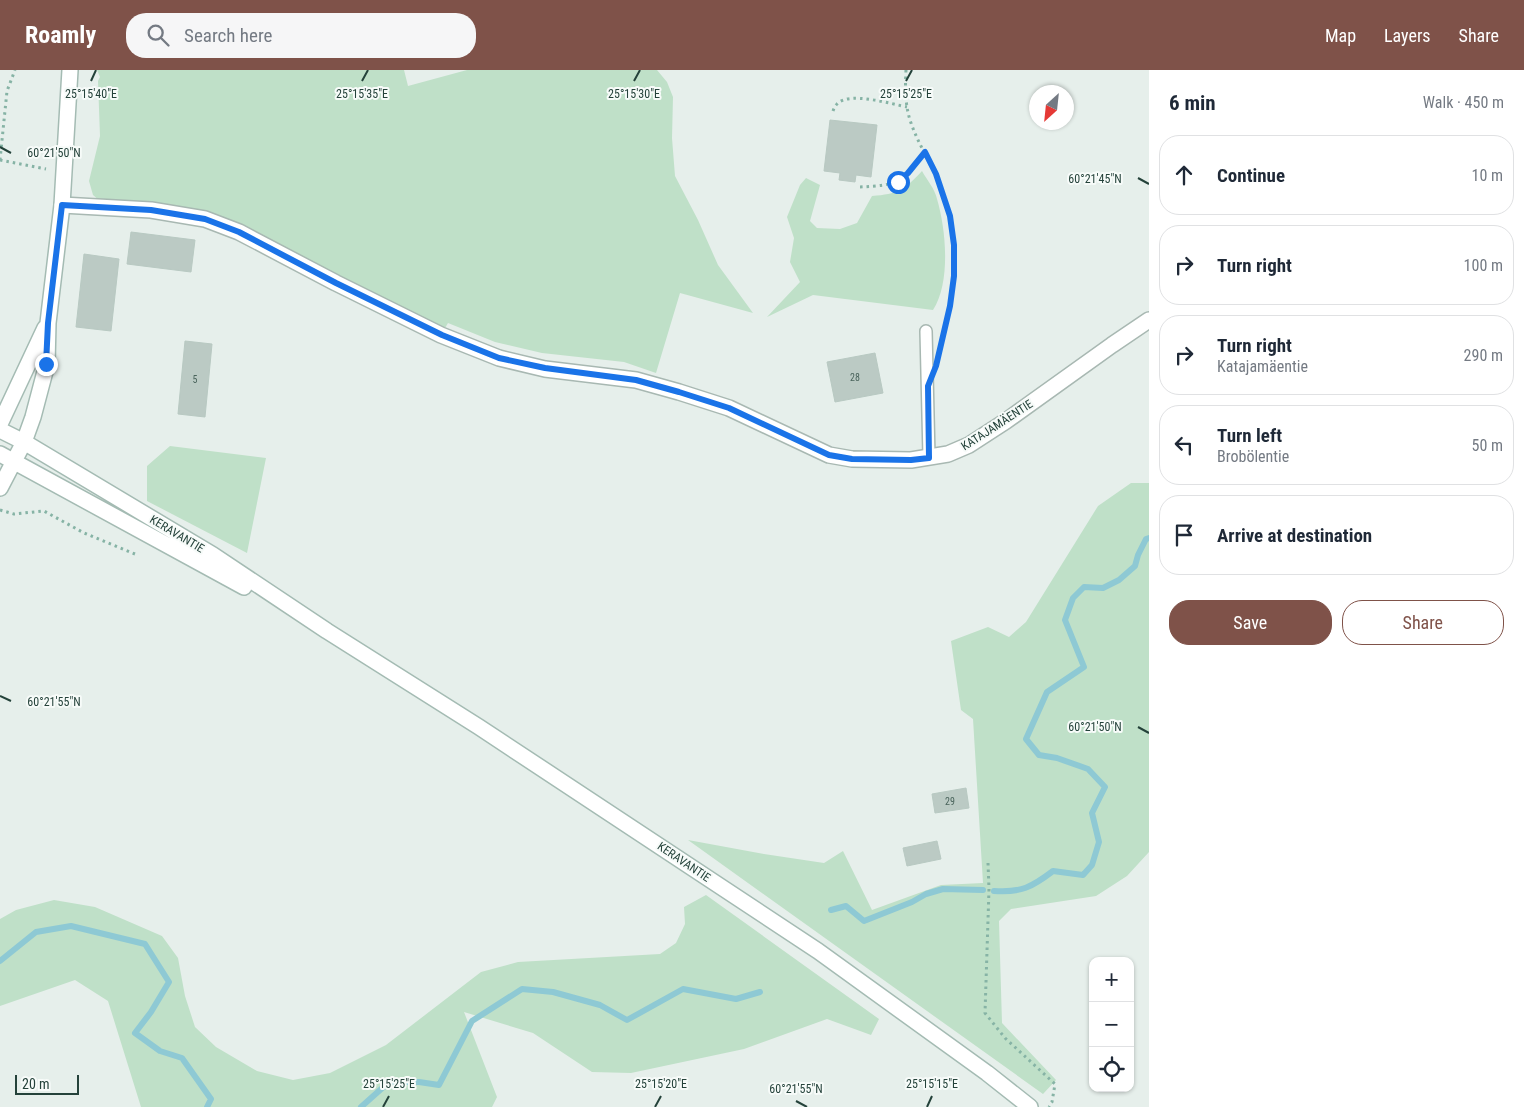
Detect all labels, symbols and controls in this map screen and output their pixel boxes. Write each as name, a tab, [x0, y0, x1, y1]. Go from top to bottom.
search box	[126, 13, 476, 58]
text: Roamly	[25, 21, 96, 49]
icon: search	[144, 21, 172, 49]
text: Search here	[184, 24, 272, 47]
text: Map	[1325, 25, 1356, 46]
text: Layers	[1384, 25, 1431, 46]
text: Share	[1459, 25, 1499, 46]
north arrow	[1029, 85, 1074, 130]
text: 25°15'40"E	[65, 87, 117, 101]
text: 25°15'35"E	[336, 87, 388, 101]
text: 25°15'30"E	[608, 87, 660, 101]
text: 25°15'25"E	[880, 87, 932, 101]
text: 6 min	[1169, 91, 1216, 115]
text: Walk · 450 m	[1423, 93, 1504, 112]
text: 60°21'50"N	[27, 146, 81, 160]
icon: ahead	[1170, 161, 1198, 189]
text: Continue	[1217, 164, 1285, 187]
text: 10 m	[1471, 166, 1503, 185]
route start	[887, 171, 910, 194]
text: 60°21'45"N	[1068, 172, 1122, 186]
icon: right	[1170, 251, 1198, 279]
text: Turn right	[1217, 254, 1292, 277]
text: 100 m	[1464, 256, 1503, 275]
text: Turn right	[1217, 334, 1292, 357]
icon: right	[1170, 341, 1198, 369]
text: 290 m	[1464, 346, 1503, 365]
route end	[35, 353, 58, 376]
text: Katajamäentie	[1217, 357, 1308, 376]
house number: 28	[850, 372, 860, 383]
house number: 5	[193, 374, 198, 385]
street label: KATAJAMÄENTIE	[958, 396, 1035, 453]
text: Turn left	[1217, 424, 1282, 447]
icon: left	[1170, 431, 1198, 459]
text: 50 m	[1471, 436, 1503, 455]
text: Brobölentie	[1217, 447, 1289, 466]
street label: KERAVANTIE	[147, 512, 207, 556]
icon: arrive	[1170, 521, 1198, 549]
text: Arrive at destination	[1217, 524, 1372, 547]
button: Save	[1169, 600, 1332, 645]
button: Share	[1342, 600, 1504, 645]
text: 60°21'55"N	[27, 695, 81, 709]
text: 60°21'50"N	[1068, 720, 1122, 734]
house number: 29	[945, 796, 955, 807]
street label: KERAVANTIE	[655, 839, 713, 885]
map controls	[1089, 957, 1134, 1092]
button: +	[1089, 957, 1134, 1002]
button: −	[1089, 1002, 1134, 1047]
button: locate	[1089, 1047, 1134, 1092]
scale bar	[15, 1072, 79, 1095]
text: 20 m	[22, 1076, 50, 1092]
text: 25°15'25"E	[363, 1077, 415, 1091]
text: 25°15'20"E	[635, 1077, 687, 1091]
text: 25°15'15"E	[906, 1077, 958, 1091]
text: 60°21'55"N	[769, 1082, 823, 1096]

